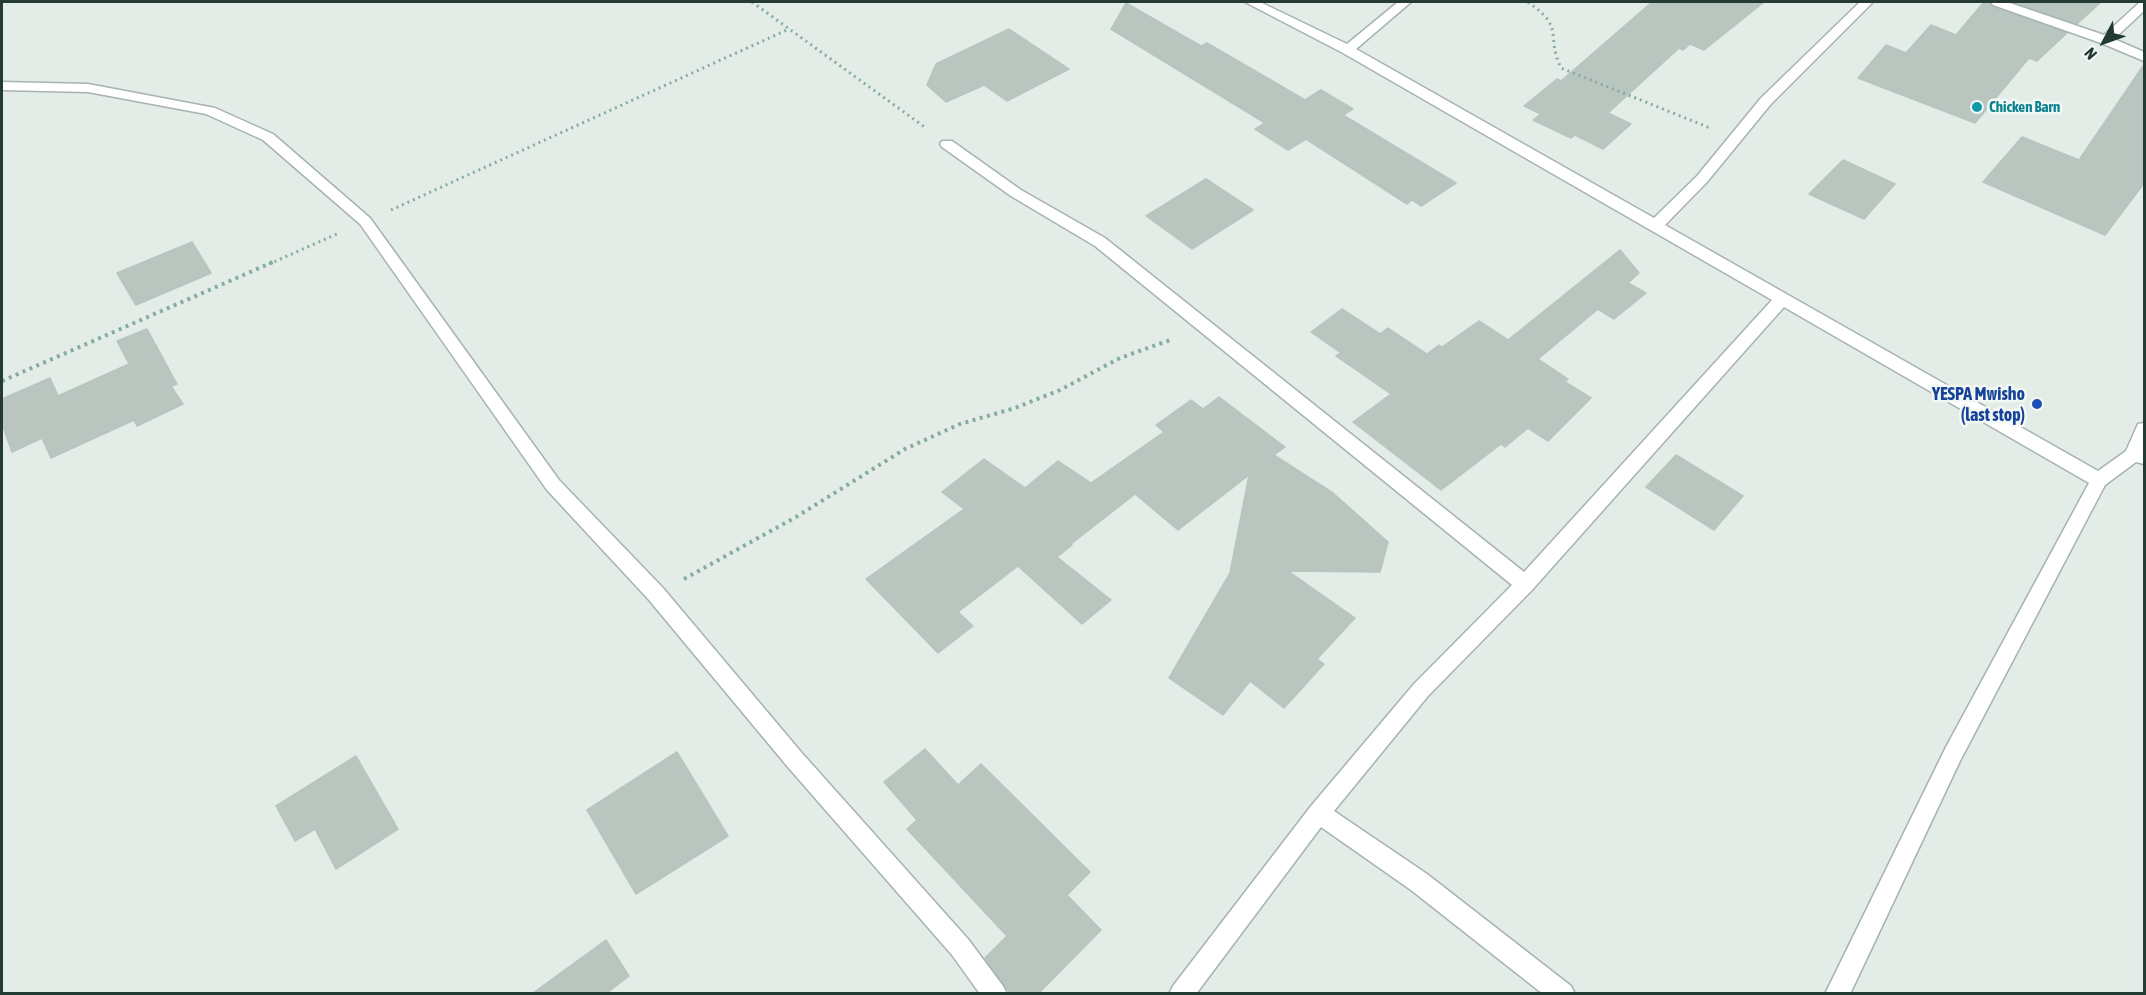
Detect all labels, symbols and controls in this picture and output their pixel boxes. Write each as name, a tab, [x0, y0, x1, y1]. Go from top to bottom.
north arrow	[2074, 12, 2134, 72]
text: N	[2081, 44, 2100, 63]
place label: Chicken Barn	[1989, 98, 2060, 116]
marker: Chicken Barn	[1970, 100, 1984, 114]
place label: YESPA Mwisho (last stop)	[1932, 383, 2025, 426]
marker: YESPA Mwisho (last stop)	[2030, 397, 2044, 411]

